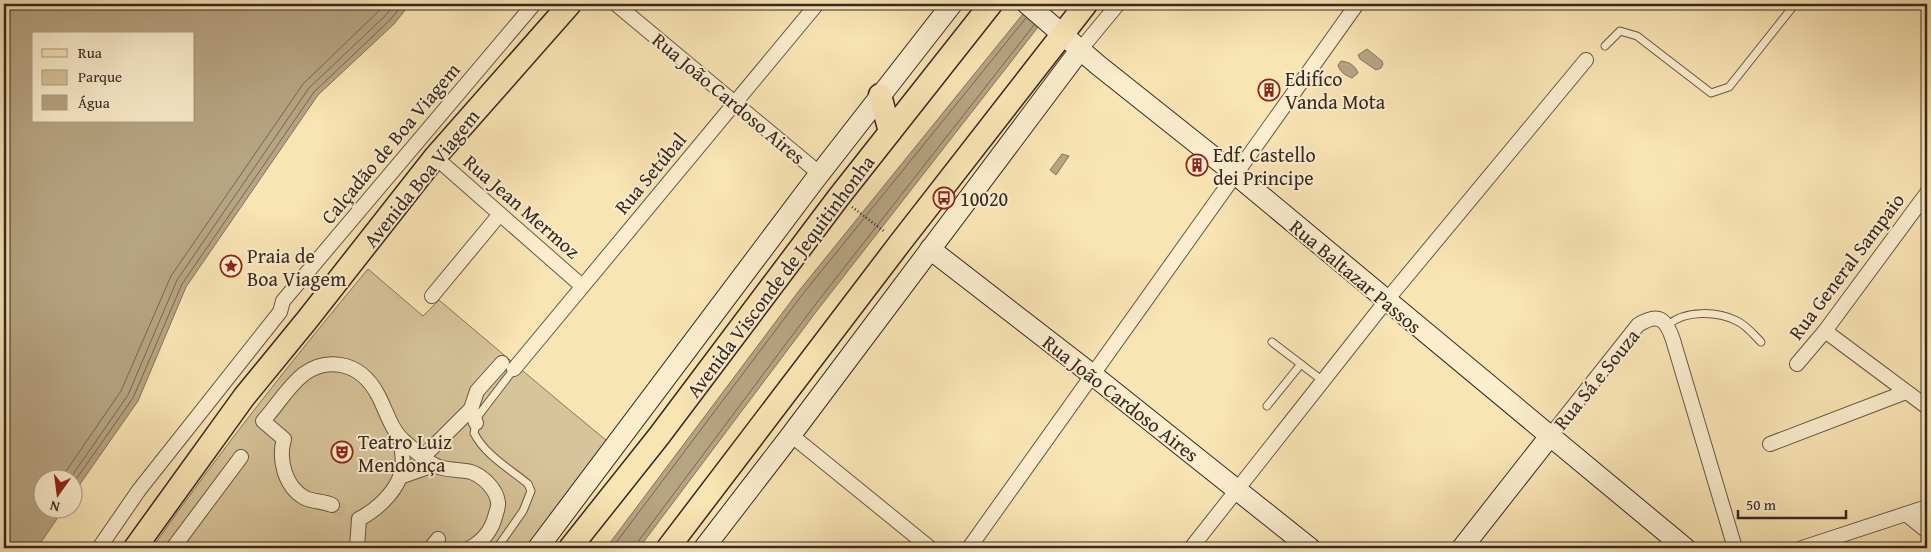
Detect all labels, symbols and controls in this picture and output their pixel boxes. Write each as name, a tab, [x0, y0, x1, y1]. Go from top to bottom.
street label: Rua João Cardoso Aires	[646, 25, 812, 171]
legend	[32, 32, 195, 122]
text: Rua	[78, 42, 102, 63]
street label: Calçadão de Boa Viagem	[314, 56, 467, 230]
place label: Edifíco Vanda Mota	[1285, 64, 1386, 116]
text: Parque	[78, 66, 122, 87]
building icon: Edifíco Vanda Mota	[1257, 78, 1281, 102]
text: Água	[78, 92, 110, 113]
street label: Avenida Boa Viagem	[356, 102, 486, 253]
street label: Rua Setúbal	[607, 126, 693, 220]
place label: Edf. Castello dei Principe	[1213, 140, 1316, 192]
street label: Rua Jean Mermoz	[457, 147, 587, 265]
street label: Avenida Visconde de Jequitinhonha	[679, 148, 881, 403]
building icon: Edf. Castello dei Principe	[1185, 153, 1209, 177]
place label: 10020	[960, 184, 1008, 213]
bus stop icon: 10020	[932, 186, 956, 210]
street label: Rua General Sampaio	[1781, 187, 1911, 345]
street label: Rua Baltazar Passos	[1284, 212, 1428, 340]
place label: Praia de Boa Viagem	[247, 241, 347, 293]
place icon: Praia de Boa Viagem	[219, 254, 243, 278]
street label: Rua Sá e Souza	[1546, 322, 1646, 436]
street label: Rua João Cardoso Aires	[1037, 328, 1205, 468]
place label: Teatro Luiz Mendonça	[358, 427, 452, 479]
theatre icon: Teatro Luiz Mendonça	[330, 440, 354, 464]
north arrow	[32, 470, 82, 520]
scale bar	[1738, 487, 1846, 519]
text: 50 m	[1746, 494, 1777, 515]
text: N	[47, 496, 62, 517]

